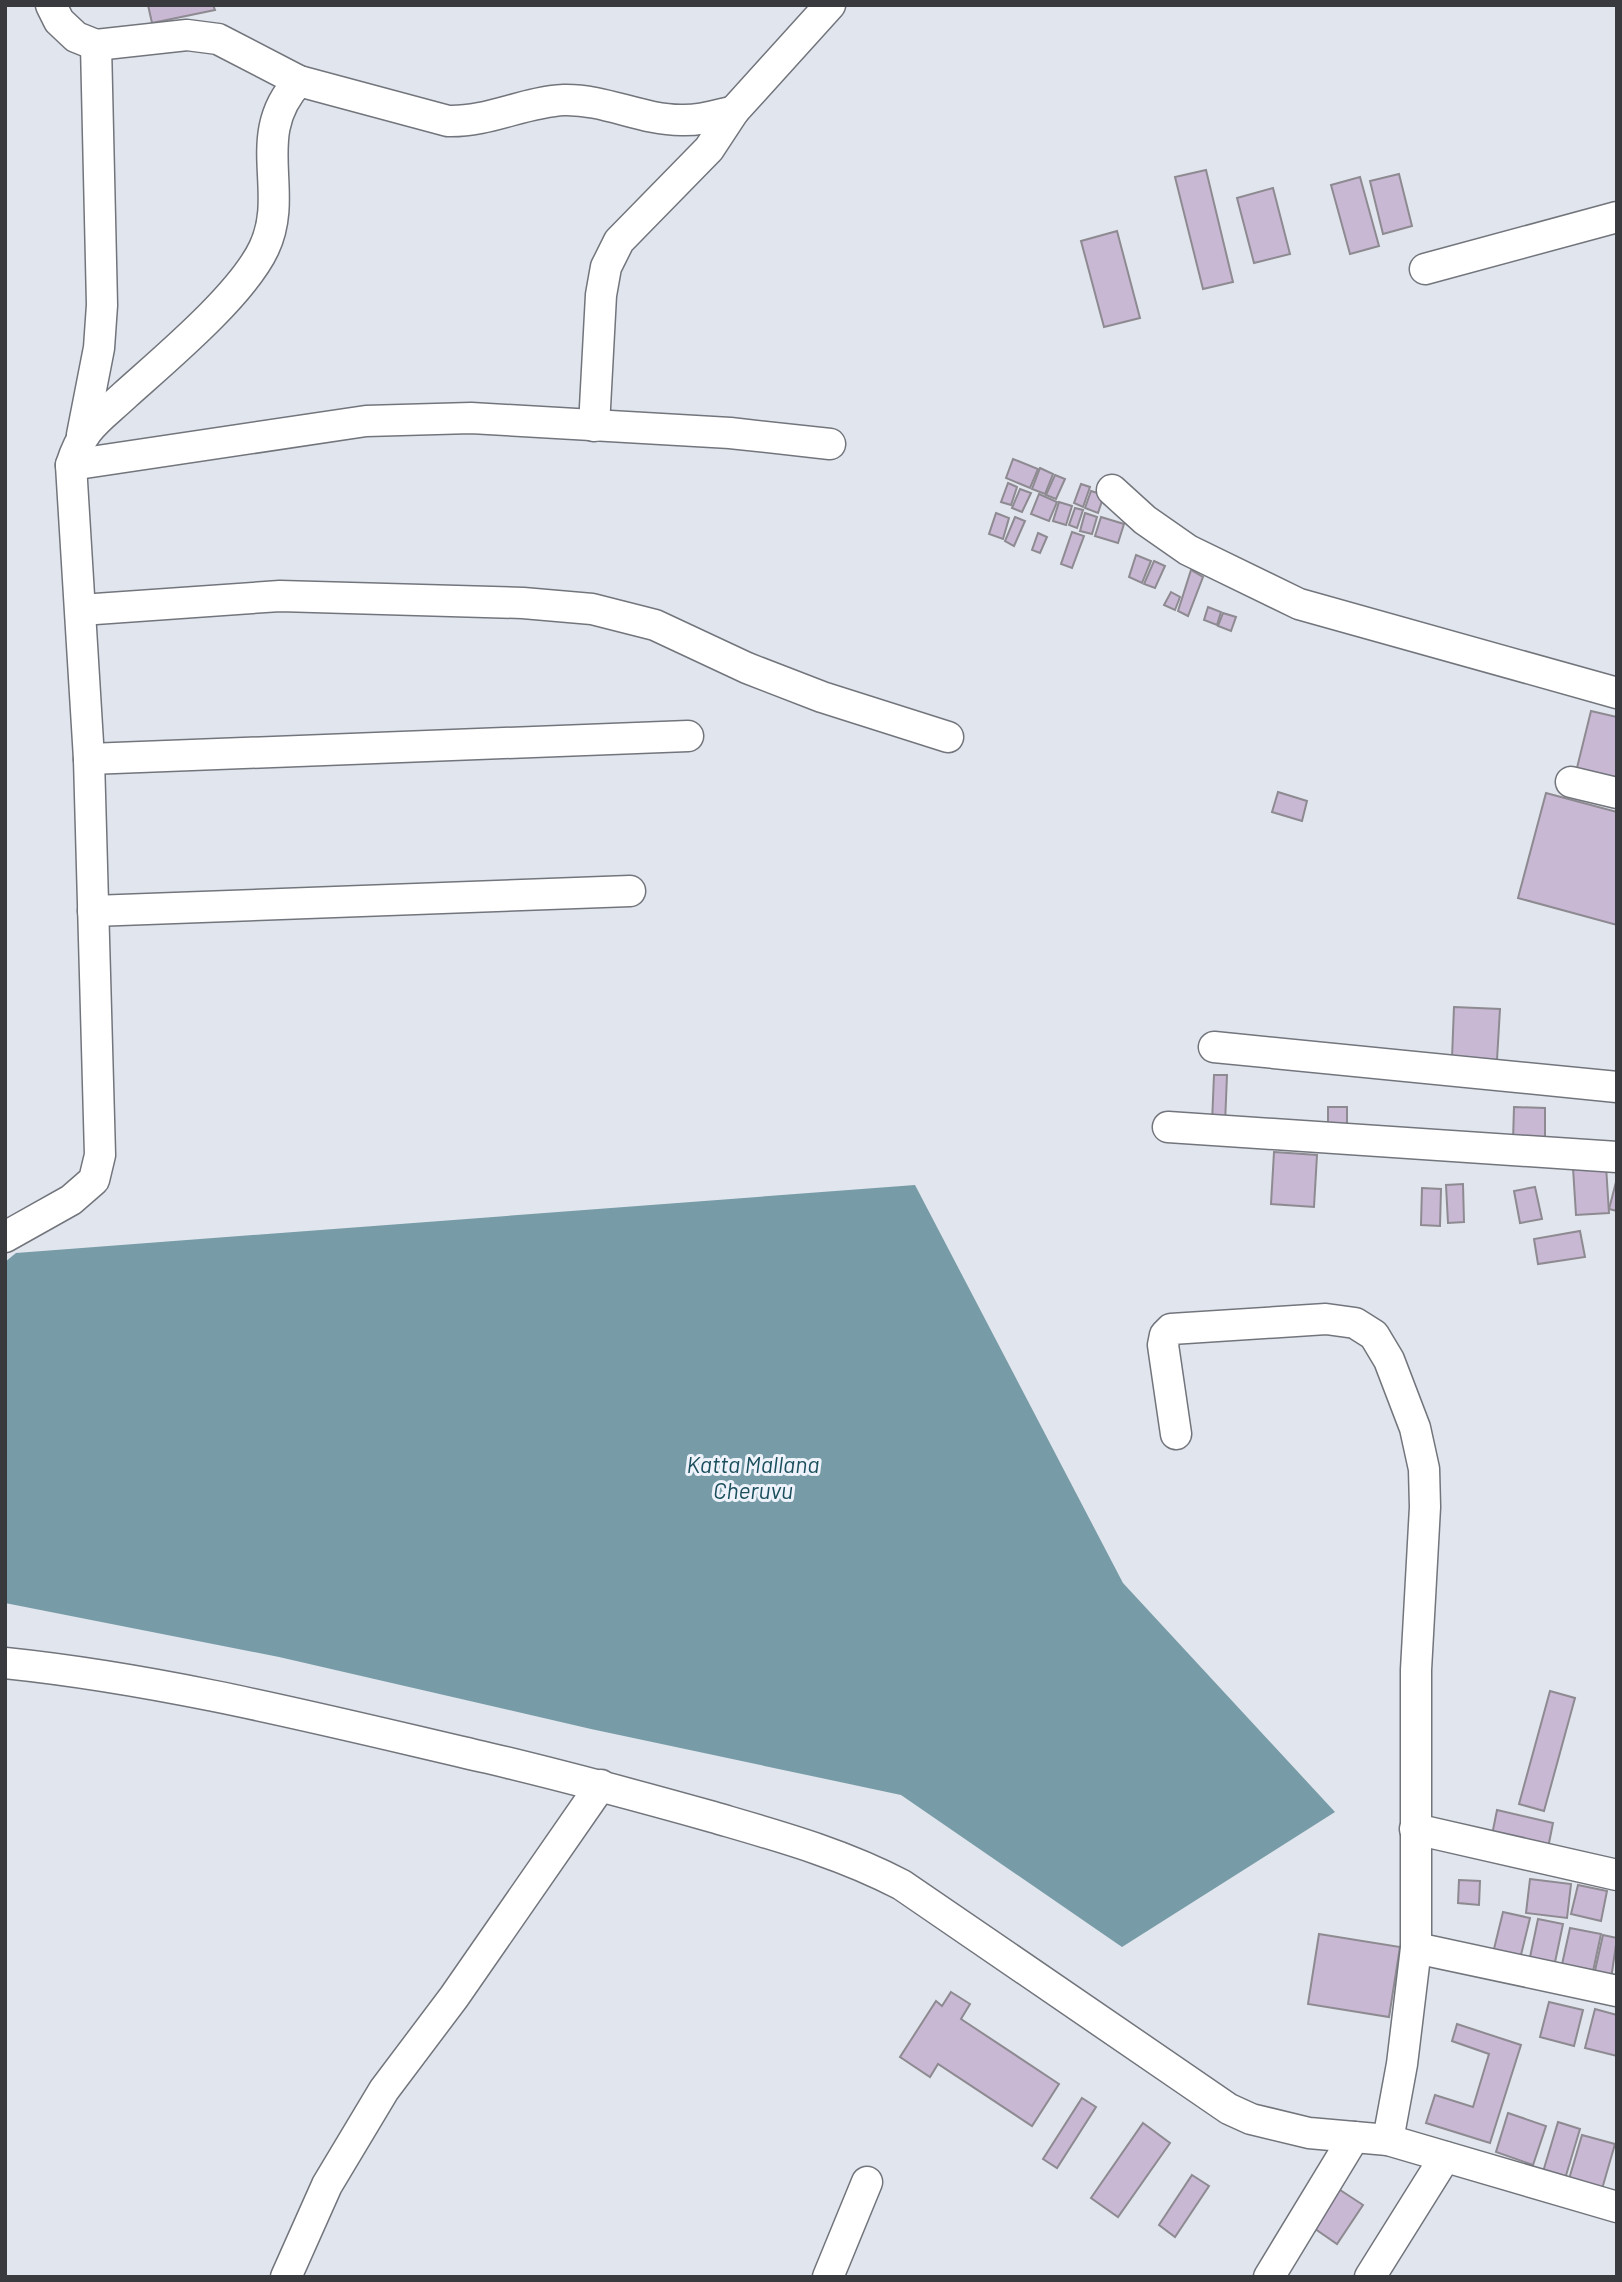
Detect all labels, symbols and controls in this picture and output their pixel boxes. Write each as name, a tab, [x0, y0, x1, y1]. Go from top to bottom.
water label: Katta Mallana Cheruvu	[687, 1450, 820, 1504]

